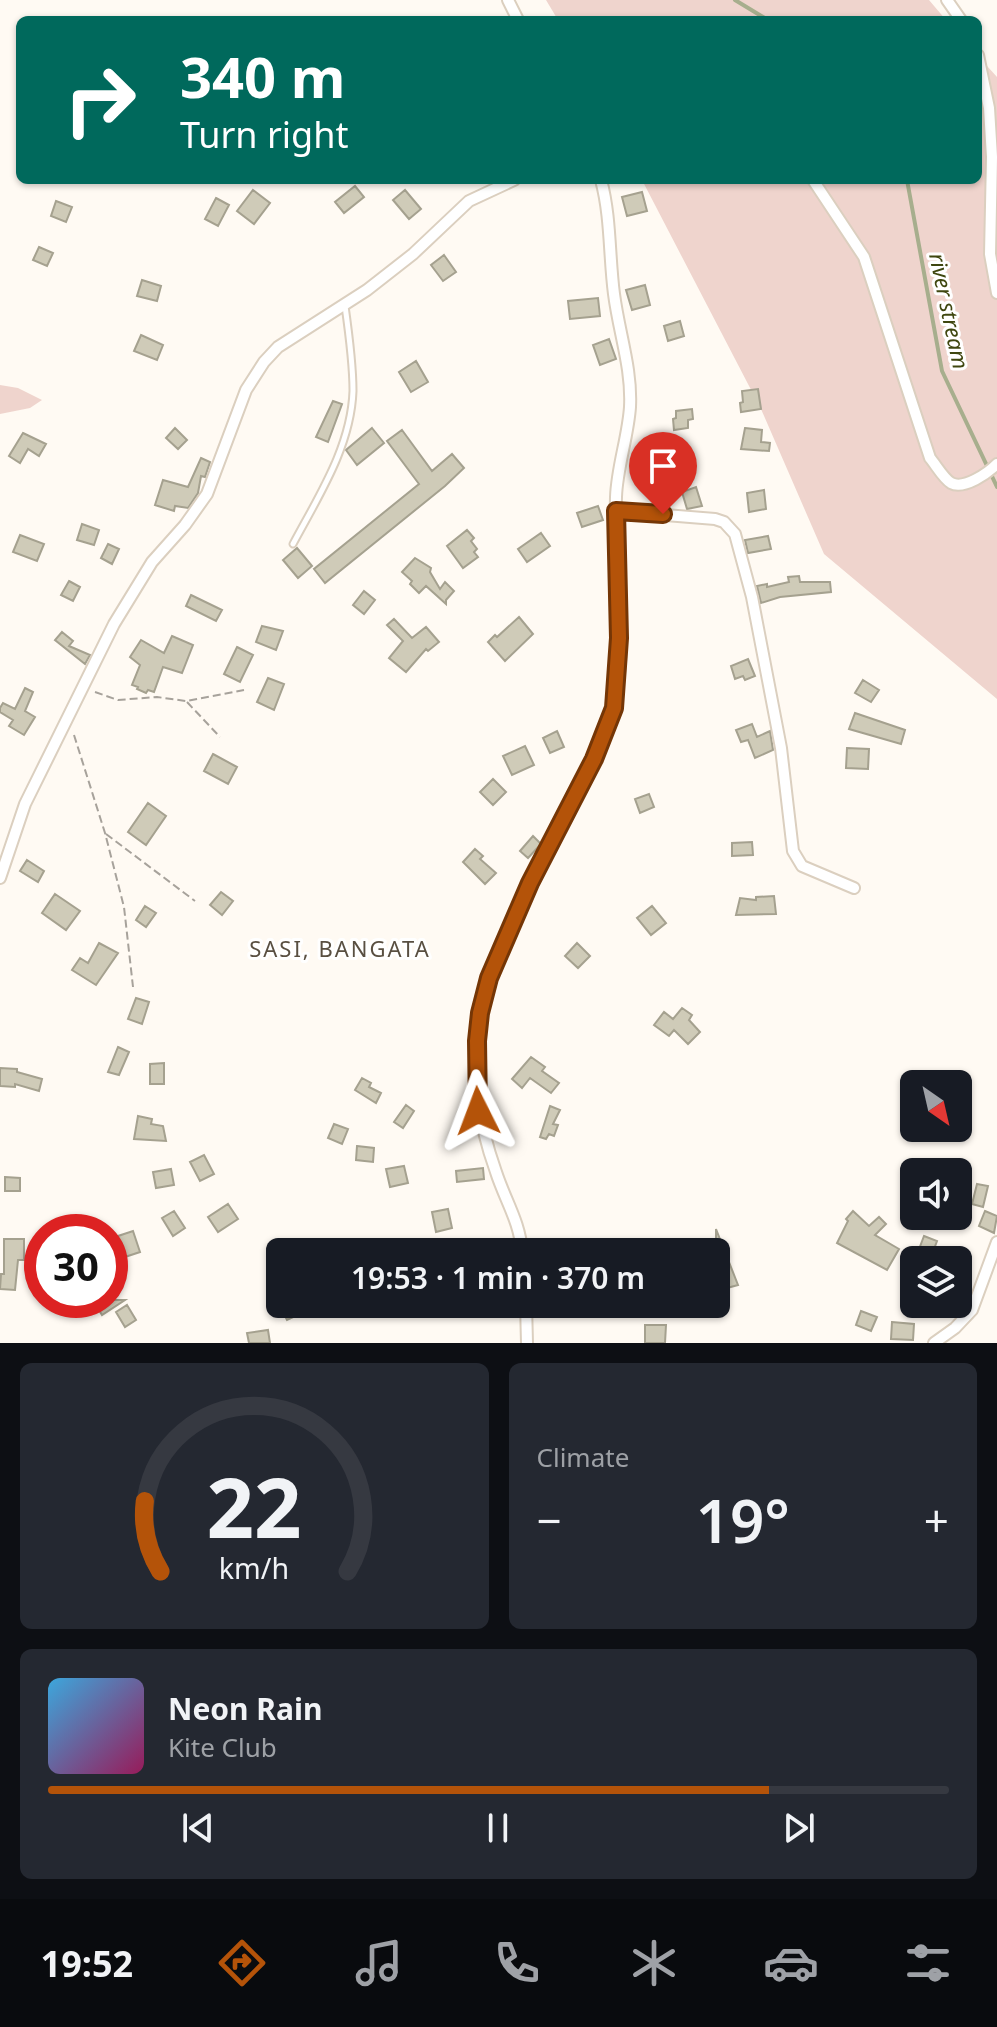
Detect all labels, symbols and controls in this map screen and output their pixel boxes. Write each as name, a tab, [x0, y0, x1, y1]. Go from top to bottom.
text: 340 m	[180, 38, 345, 114]
icon: right	[48, 48, 152, 152]
text: Turn right	[180, 110, 348, 159]
water label: river stream	[923, 250, 977, 372]
pin	[629, 432, 697, 514]
icon: arrive	[641, 444, 685, 488]
district label: SASI, BANGATA	[249, 933, 431, 963]
position arrow	[436, 1069, 520, 1153]
north arrow	[900, 1070, 972, 1142]
map controls	[900, 1070, 972, 1318]
button: sound	[900, 1158, 972, 1230]
speed limit sign: 30	[24, 1214, 128, 1318]
button: layers	[900, 1246, 972, 1318]
text: 19:53 · 1 min · 370 m	[351, 1257, 645, 1298]
text: Climate	[537, 1439, 629, 1475]
text: 22	[207, 1449, 302, 1562]
text: 19°	[696, 1479, 790, 1561]
text: −	[537, 1490, 562, 1550]
text: +	[924, 1490, 949, 1550]
text: km/h	[219, 1548, 289, 1587]
text: Neon Rain	[168, 1688, 322, 1729]
text: Kite Club	[168, 1729, 277, 1765]
icon: previous	[176, 1806, 220, 1850]
icon: pause	[476, 1806, 520, 1850]
icon: next	[777, 1806, 821, 1850]
icon: directions	[214, 1935, 270, 1991]
icon: music	[351, 1935, 407, 1991]
icon: phone	[489, 1935, 545, 1991]
icon: climate	[626, 1935, 682, 1991]
icon: car	[763, 1935, 819, 1991]
icon: filters	[900, 1935, 956, 1991]
text: 19:52	[41, 1939, 133, 1988]

